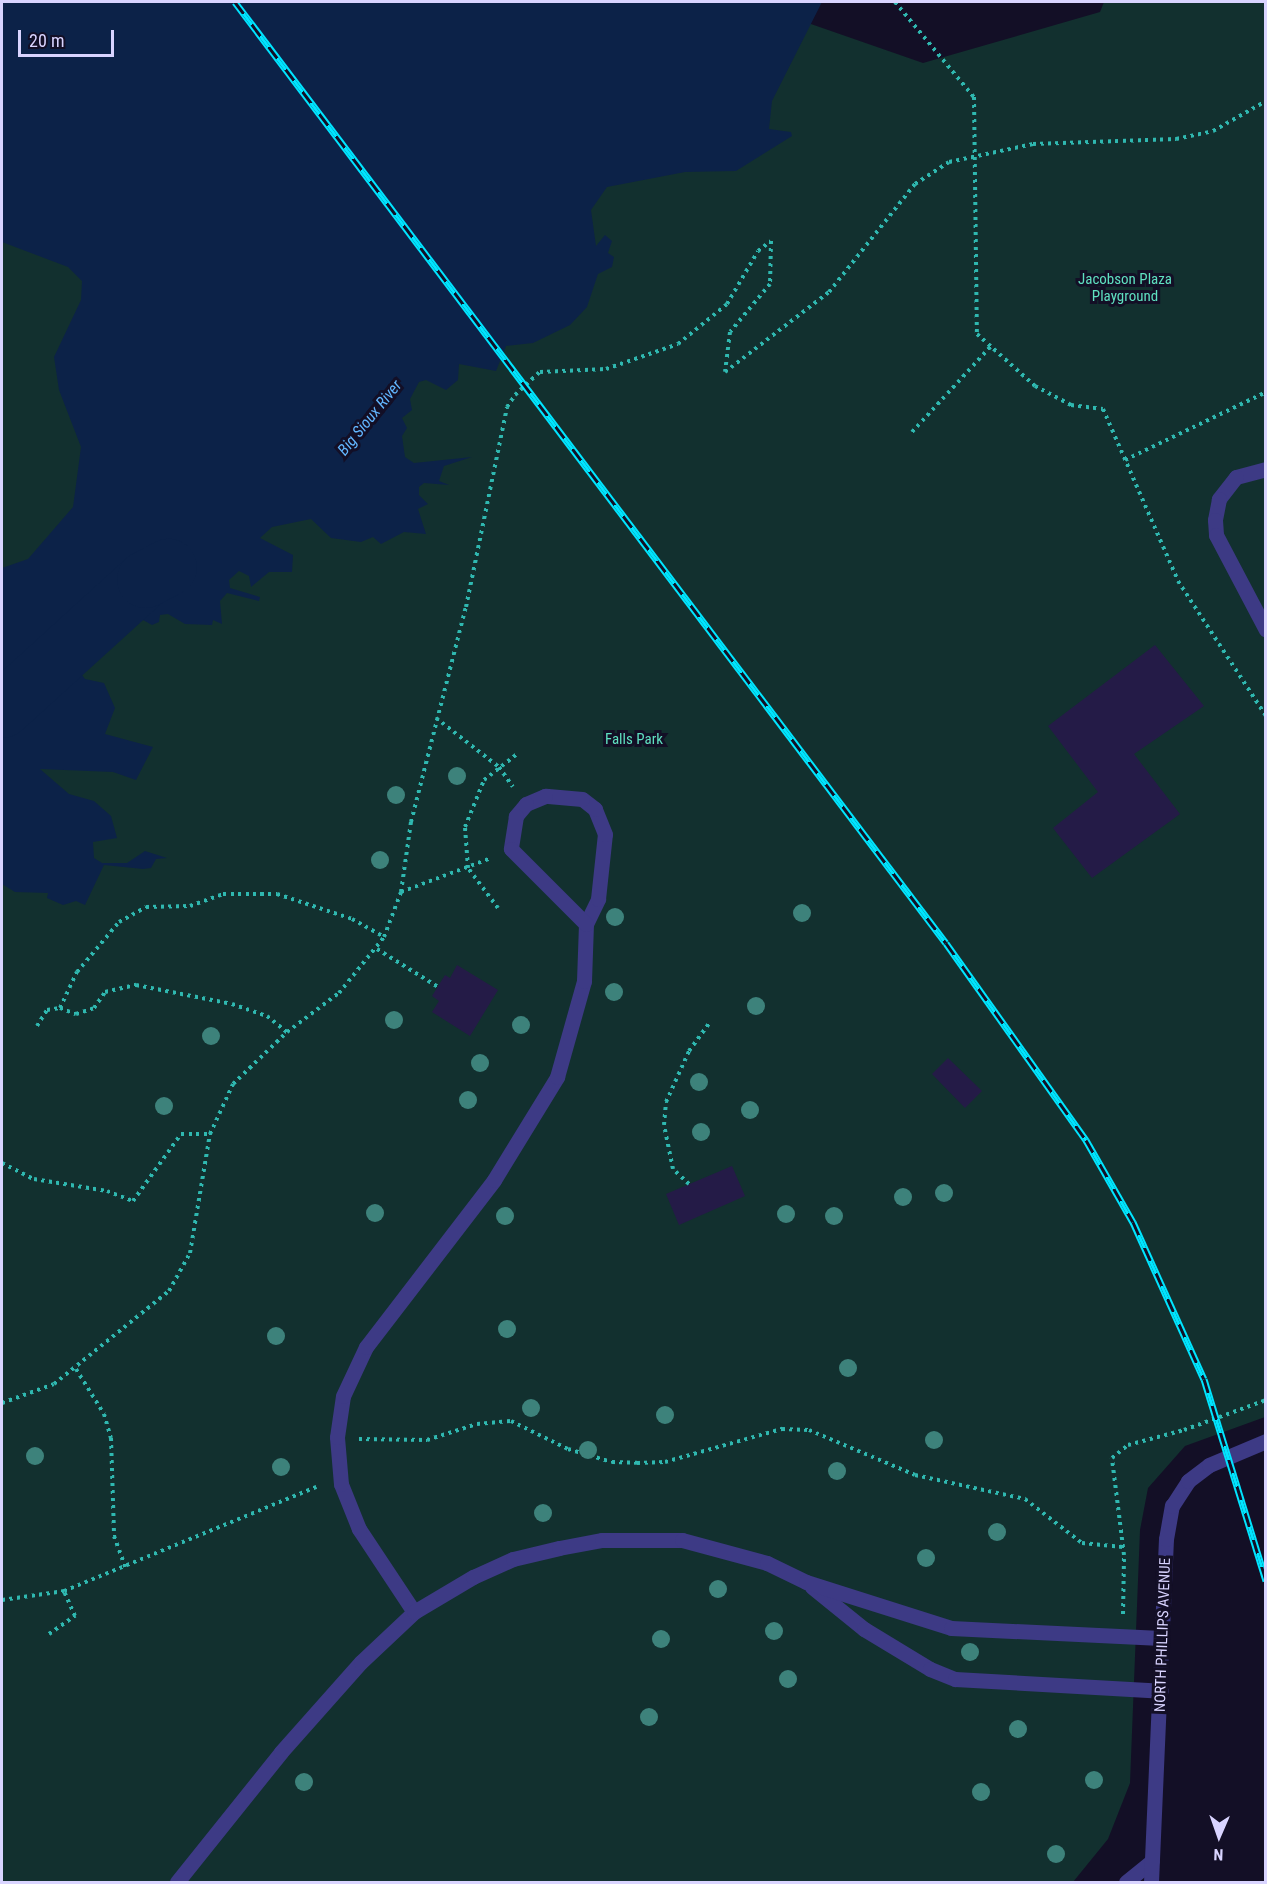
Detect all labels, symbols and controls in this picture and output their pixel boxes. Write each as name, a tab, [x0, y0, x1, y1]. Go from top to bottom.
scale bar	[21, 18, 117, 56]
text: 20 m	[29, 30, 64, 51]
park label: Jacobson Plaza Playground	[1078, 270, 1172, 305]
water label: Big Sioux River	[334, 377, 406, 459]
park label: Falls Park	[605, 731, 663, 749]
street label: NORTH PHILLIPS AVENUE	[1151, 1558, 1175, 1712]
north arrow	[1189, 1806, 1249, 1866]
text: N	[1213, 1845, 1224, 1864]

